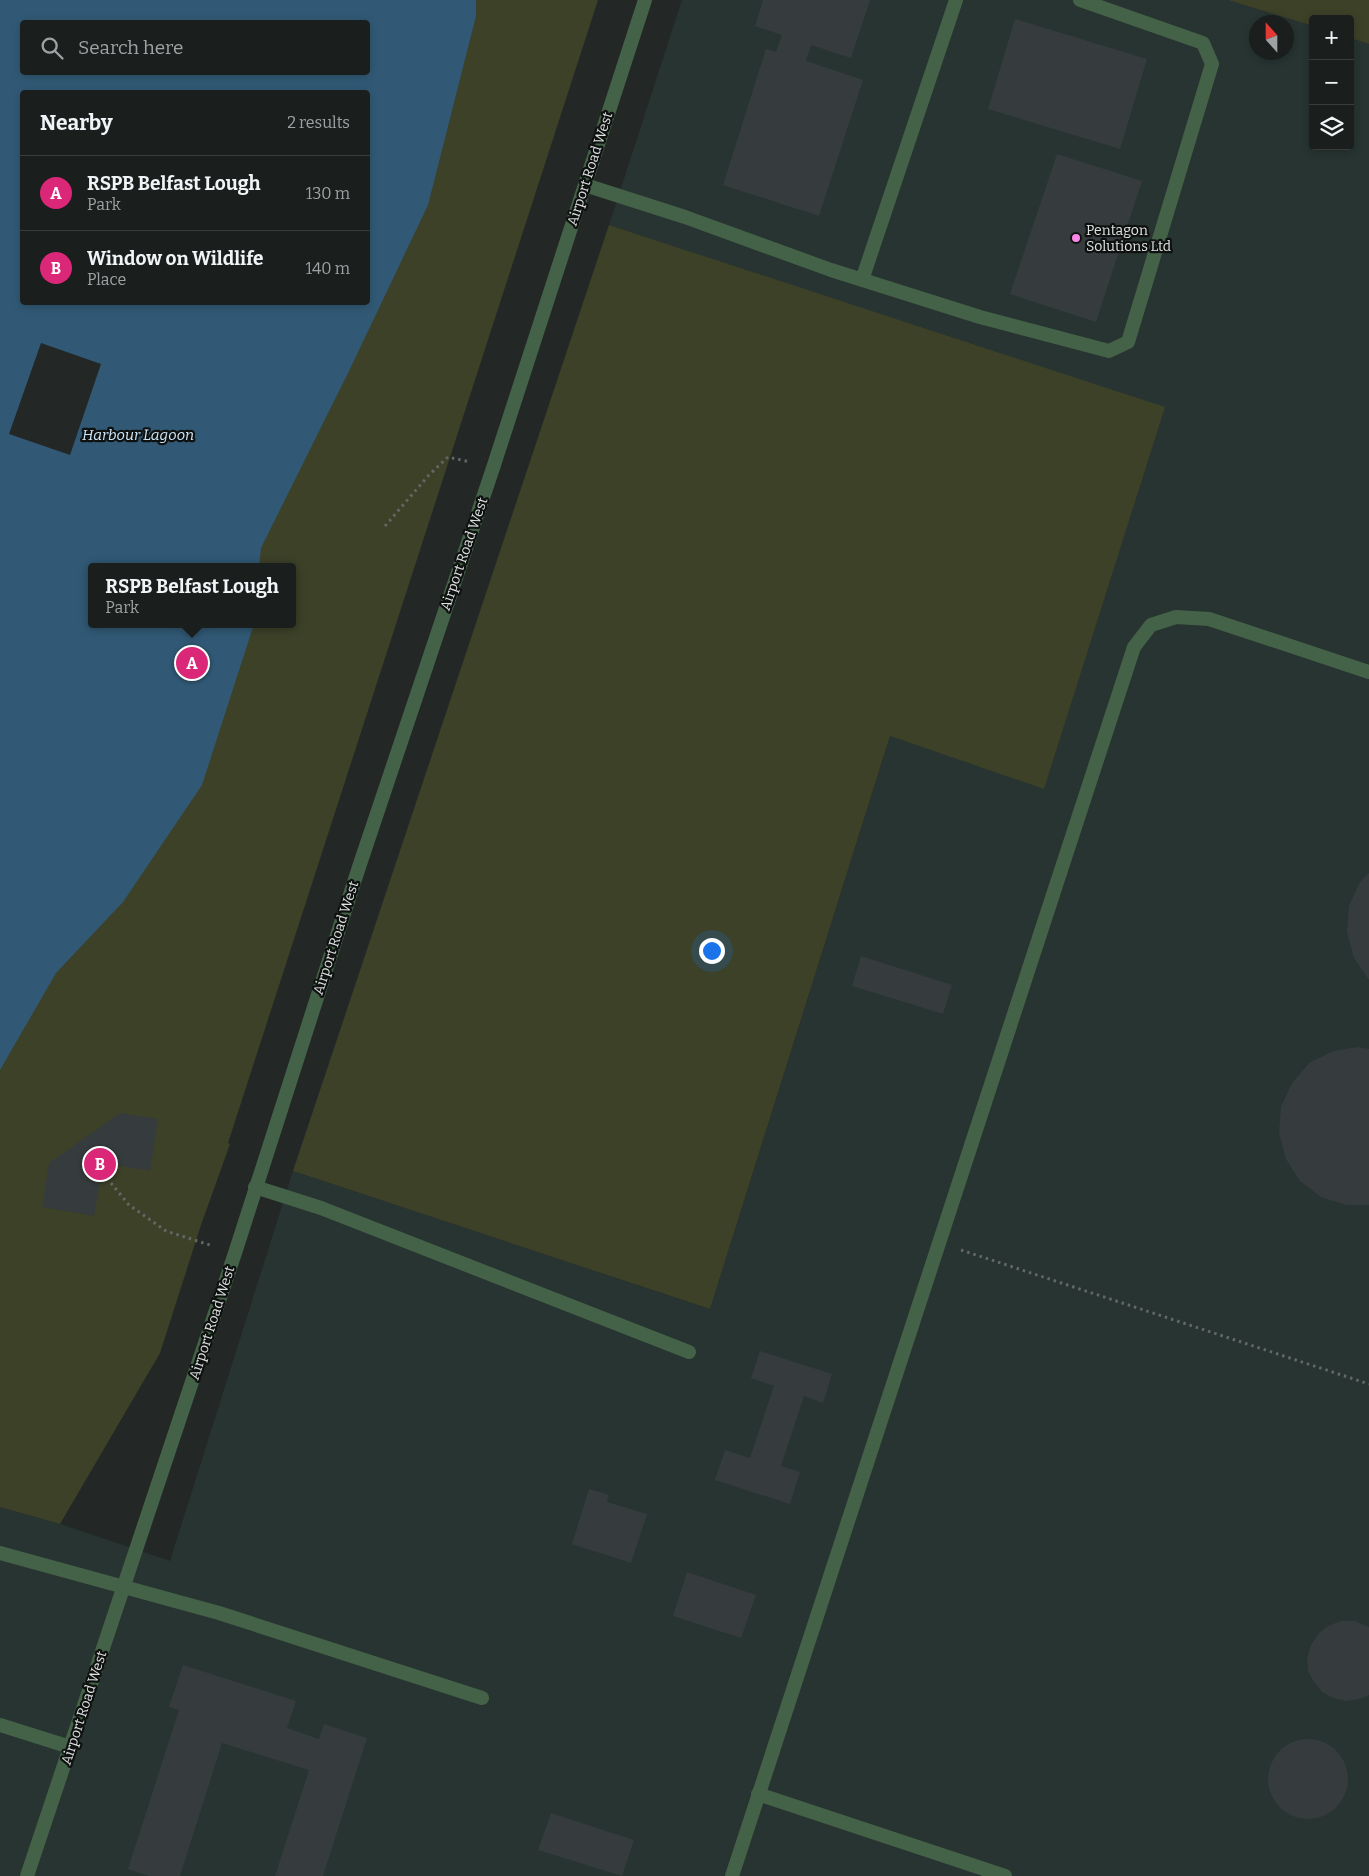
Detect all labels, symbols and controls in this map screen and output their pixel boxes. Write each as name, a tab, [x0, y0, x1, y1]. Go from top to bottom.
north arrow	[1249, 15, 1294, 60]
map controls	[1309, 15, 1354, 150]
button: +	[1309, 15, 1354, 60]
search box	[20, 20, 370, 75]
icon: search	[38, 34, 66, 62]
text: Search here	[78, 36, 183, 59]
button: −	[1309, 60, 1354, 105]
button: layers	[1309, 105, 1354, 150]
text: Nearby	[40, 110, 113, 136]
street label: Airport Road West	[564, 110, 616, 228]
text: 2 results	[287, 113, 350, 132]
text: RSPB Belfast Lough	[87, 172, 260, 195]
text: A	[50, 184, 62, 203]
text: 130 m	[306, 184, 350, 203]
text: Park	[87, 195, 121, 214]
place label: Pentagon Solutions Ltd	[1086, 222, 1171, 255]
marker: Pentagon Solutions Ltd	[1070, 232, 1082, 244]
text: Window on Wildlife	[87, 247, 264, 270]
text: B	[51, 259, 61, 278]
text: 140 m	[305, 259, 350, 278]
text: Place	[87, 270, 126, 289]
water label: Harbour Lagoon	[82, 426, 194, 444]
street label: Airport Road West	[437, 495, 491, 613]
popup	[88, 563, 296, 628]
text: RSPB Belfast Lough	[105, 575, 279, 598]
text: Park	[105, 598, 139, 617]
pin: A	[176, 644, 208, 682]
street label: Airport Road West	[310, 879, 362, 997]
your location	[699, 938, 725, 964]
pin: B	[84, 1145, 116, 1183]
street label: Airport Road West	[186, 1264, 238, 1382]
street label: Airport Road West	[58, 1649, 110, 1767]

